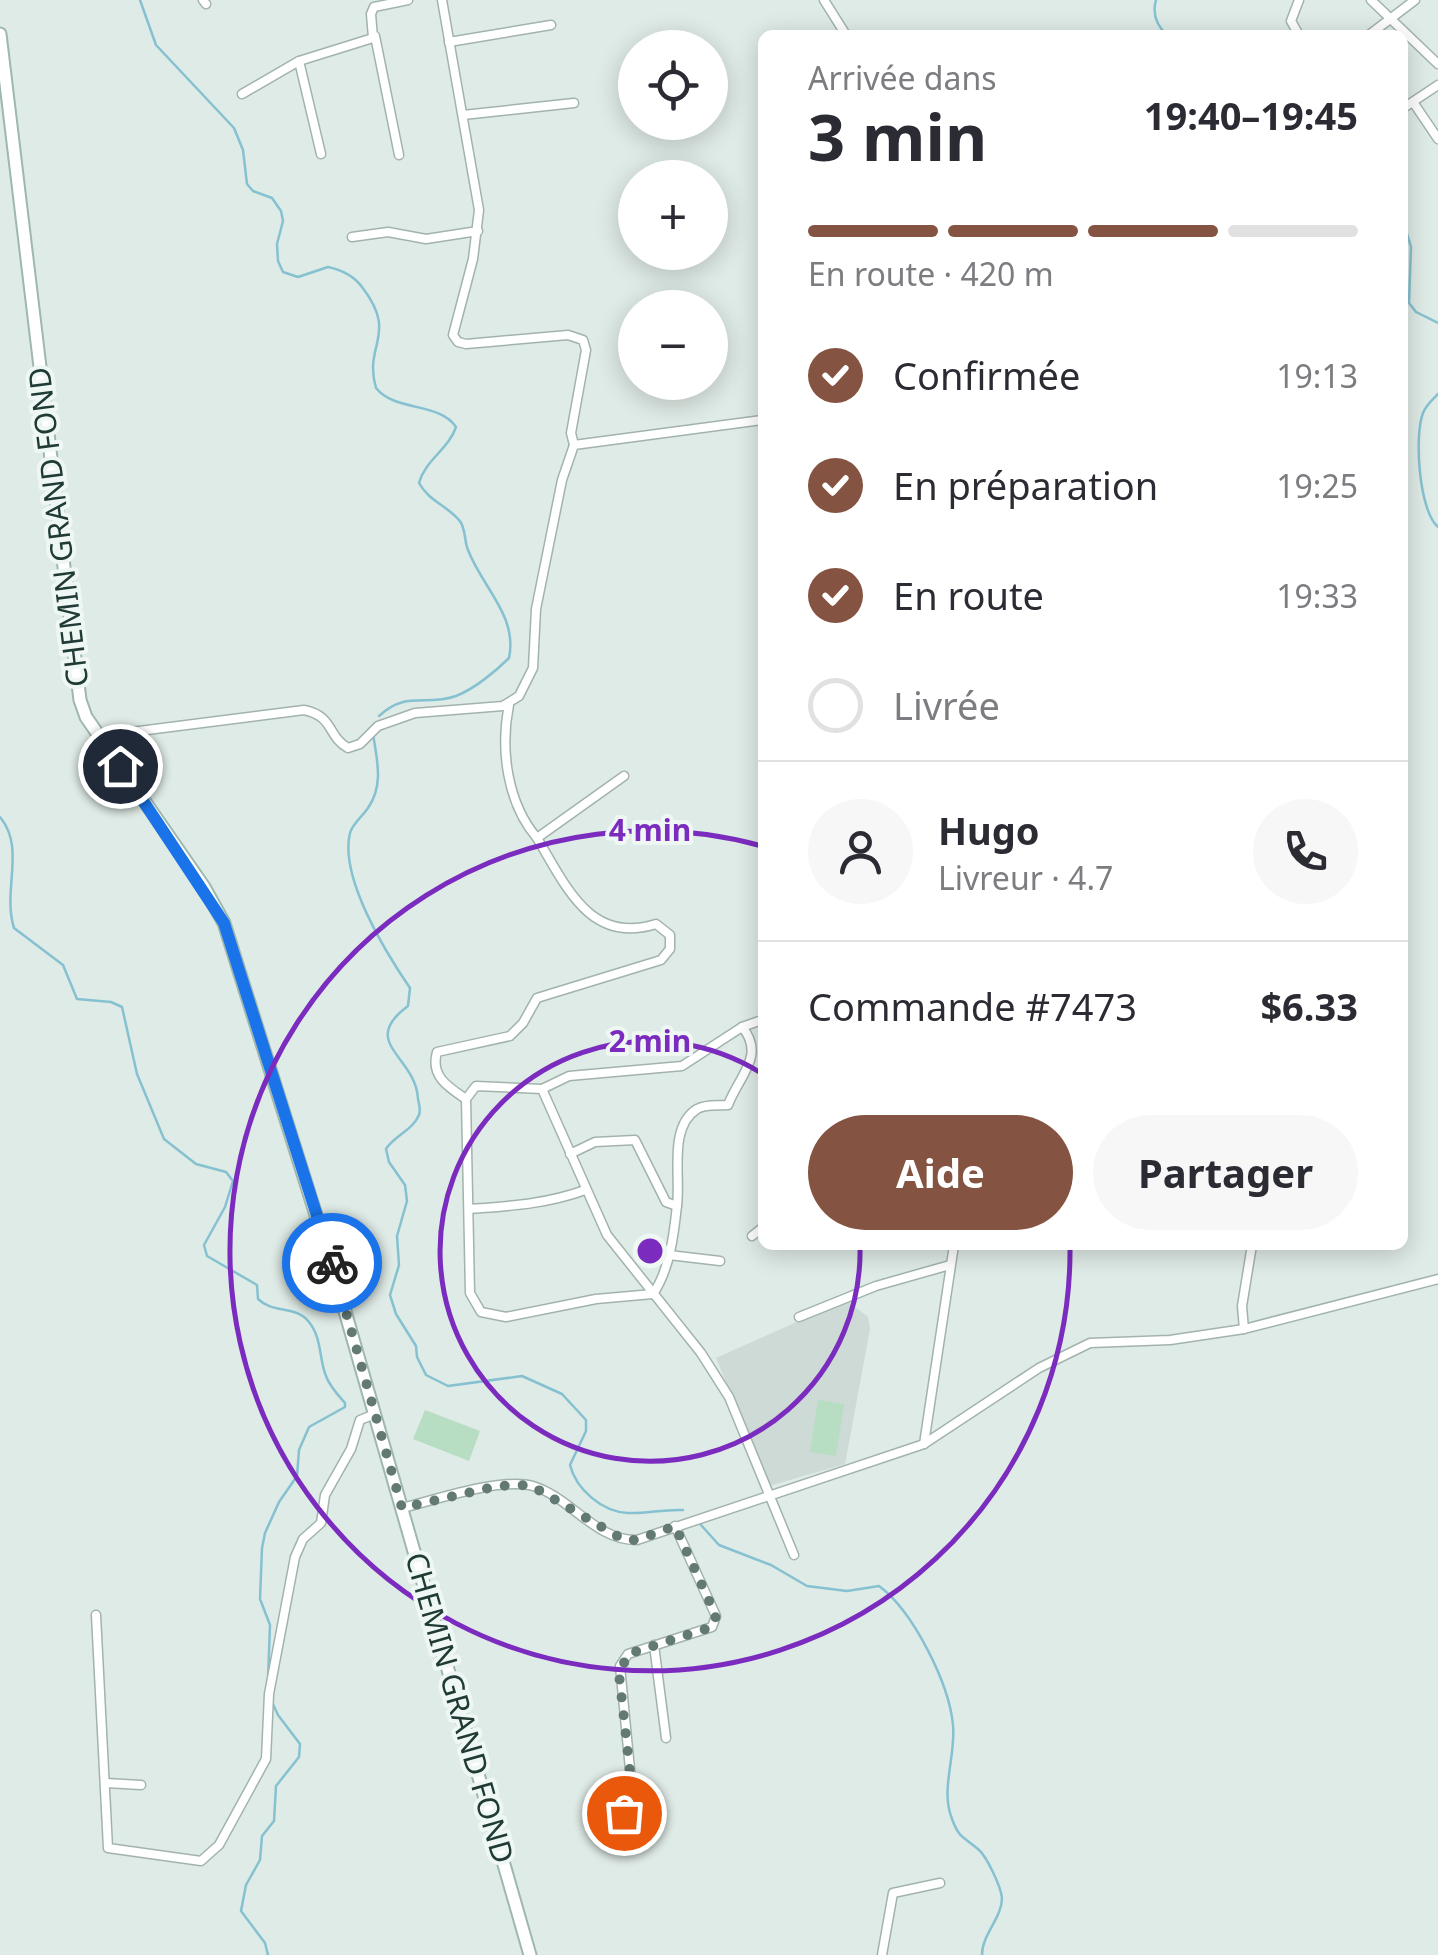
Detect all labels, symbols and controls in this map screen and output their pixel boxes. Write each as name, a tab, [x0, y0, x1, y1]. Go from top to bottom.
map controls	[618, 30, 728, 400]
button: locate	[618, 30, 728, 140]
text: Arrivée dans	[808, 56, 997, 99]
text: 19:40–19:45	[1144, 89, 1358, 141]
text: 3 min	[808, 92, 987, 180]
button: +	[618, 160, 728, 270]
text: En route · 420 m	[808, 252, 1054, 295]
button: −	[618, 290, 728, 400]
icon: check	[808, 348, 863, 403]
text: Confirmée	[893, 349, 1080, 401]
text: 19:13	[1276, 354, 1358, 397]
street label: CHEMIN GRAND FOND	[18, 365, 97, 689]
icon: check	[808, 458, 863, 513]
text: En préparation	[893, 459, 1158, 511]
text: 19:25	[1276, 464, 1358, 507]
icon: check	[808, 568, 863, 623]
text: En route	[893, 569, 1044, 621]
text: 19:33	[1276, 574, 1358, 617]
text: Livrée	[893, 679, 1000, 731]
pin	[78, 724, 163, 809]
icon: home	[93, 739, 148, 794]
button: person	[808, 799, 913, 904]
button: phone	[1253, 799, 1358, 904]
text: Hugo	[938, 804, 1040, 856]
text: 4 min	[609, 809, 691, 850]
text: Livreur · 4.7	[938, 856, 1113, 899]
text: Commande #7473	[808, 980, 1137, 1032]
text: $6.33	[1260, 980, 1358, 1032]
text: 2 min	[609, 1020, 691, 1061]
button: Aide	[808, 1115, 1073, 1230]
button: Partager	[1093, 1115, 1358, 1230]
courier	[282, 1213, 382, 1313]
centre of rings	[632, 1233, 668, 1269]
icon: bike	[305, 1236, 360, 1291]
street label: CHEMIN GRAND FOND	[396, 1547, 524, 1868]
pin	[582, 1771, 667, 1856]
icon: bag	[597, 1786, 652, 1841]

